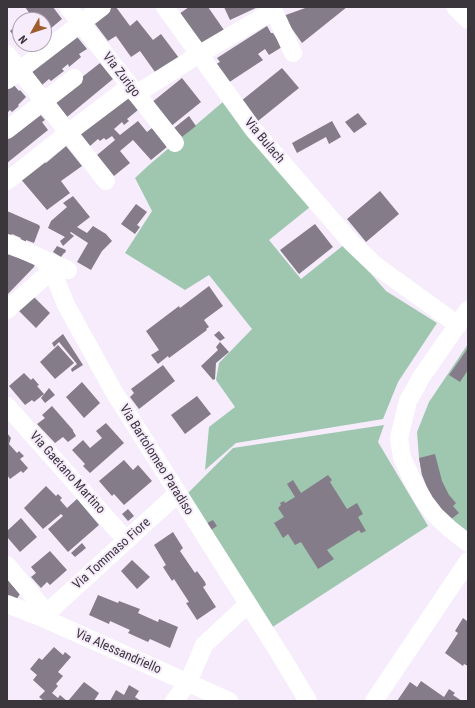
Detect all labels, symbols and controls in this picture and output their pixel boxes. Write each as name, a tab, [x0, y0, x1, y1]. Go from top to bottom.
north arrow	[12, 12, 52, 52]
text: N	[16, 33, 30, 46]
street label: Via Zurigo	[99, 50, 143, 100]
street label: Via Bulach	[241, 115, 287, 167]
street label: Via Bartolomeo Paradiso	[116, 402, 196, 518]
street label: Via Gaetano Martino	[26, 429, 108, 517]
street label: Via Tommaso Fiore	[70, 515, 154, 593]
street label: Via Alessandriello	[73, 626, 163, 678]

